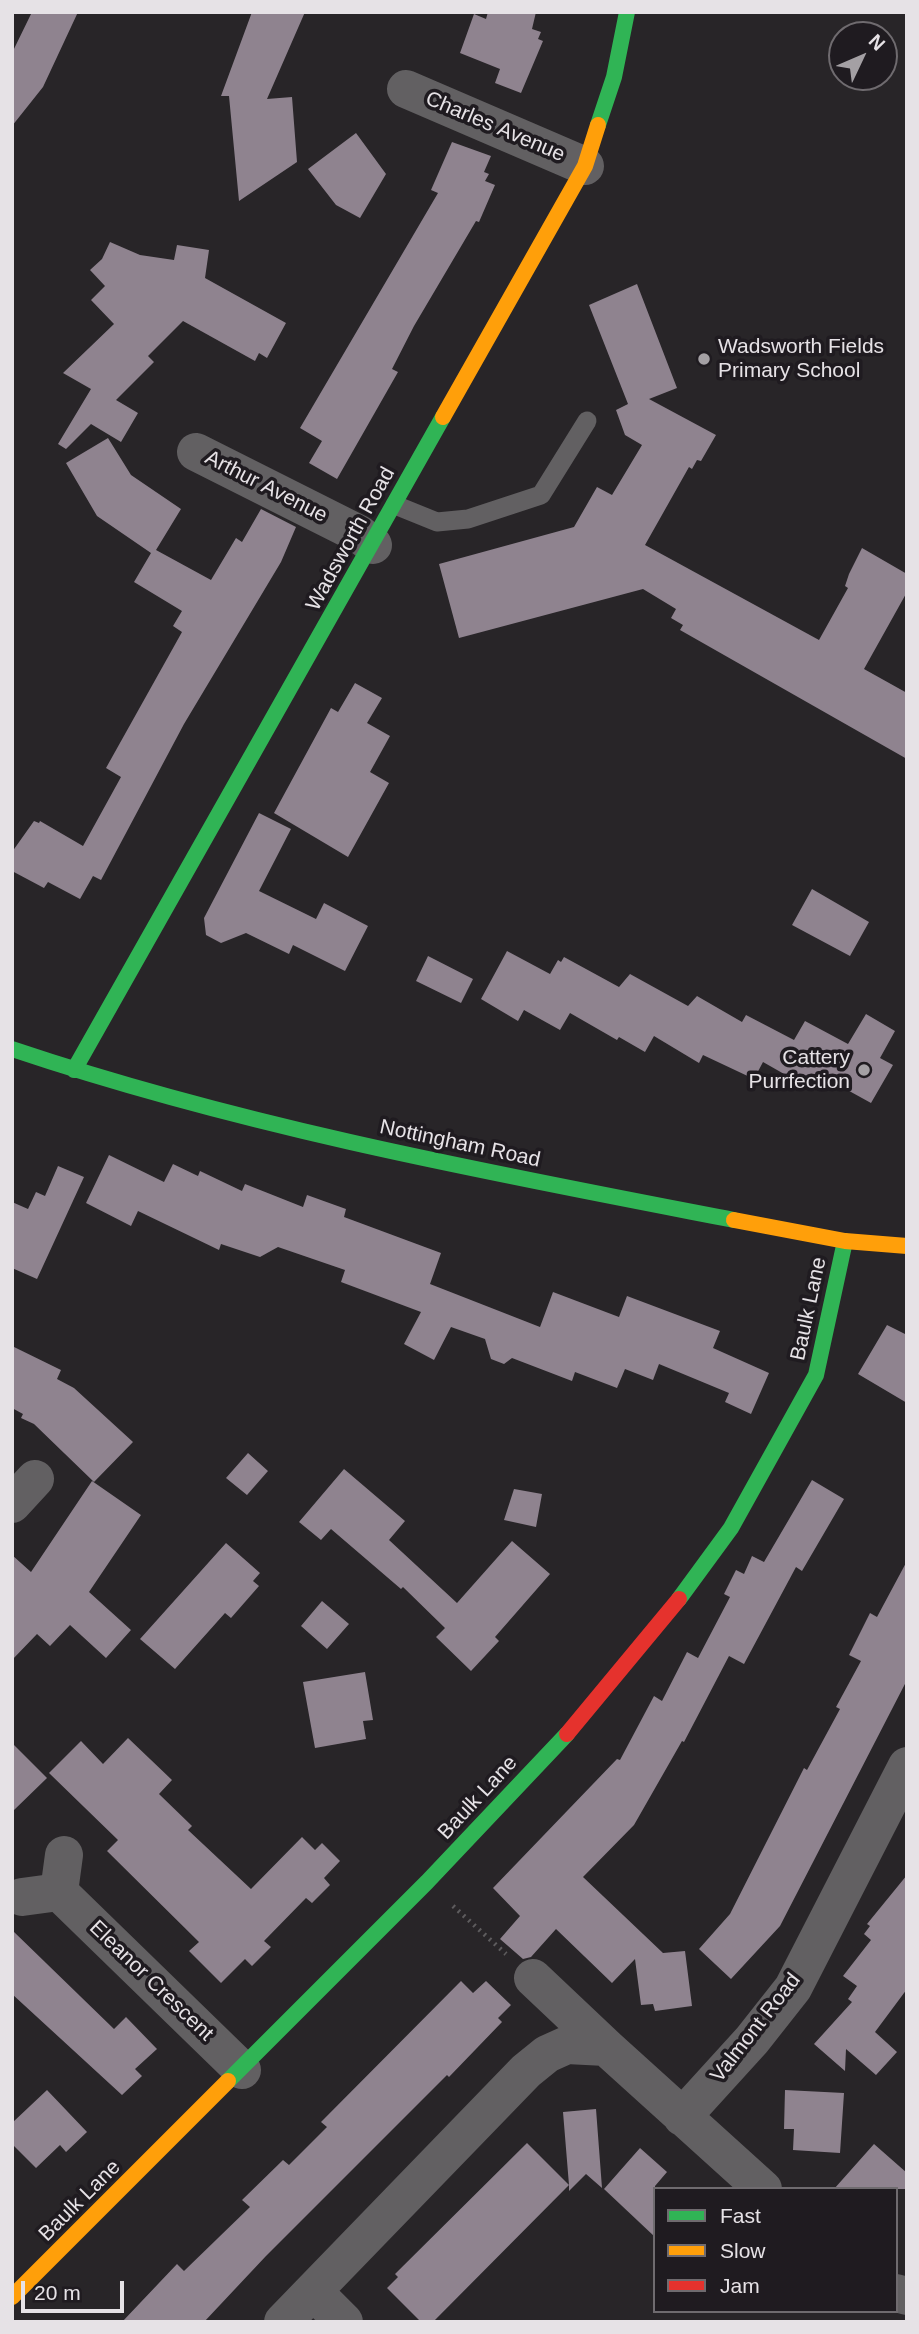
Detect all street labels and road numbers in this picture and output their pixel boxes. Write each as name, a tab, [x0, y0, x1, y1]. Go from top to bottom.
street label: Charles Avenue	[421, 86, 569, 168]
street label: Arthur Avenue	[201, 445, 331, 529]
street label: Wadsworth Road	[301, 463, 401, 615]
street label: Nottingham Road	[377, 1115, 543, 1173]
street label: Baulk Lane	[786, 1255, 832, 1363]
street label: Baulk Lane	[433, 1751, 523, 1845]
street label: Eleanor Crescent	[84, 1916, 218, 2046]
street label: Valmont Road	[706, 1968, 806, 2088]
street label: Baulk Lane	[34, 2155, 126, 2247]

